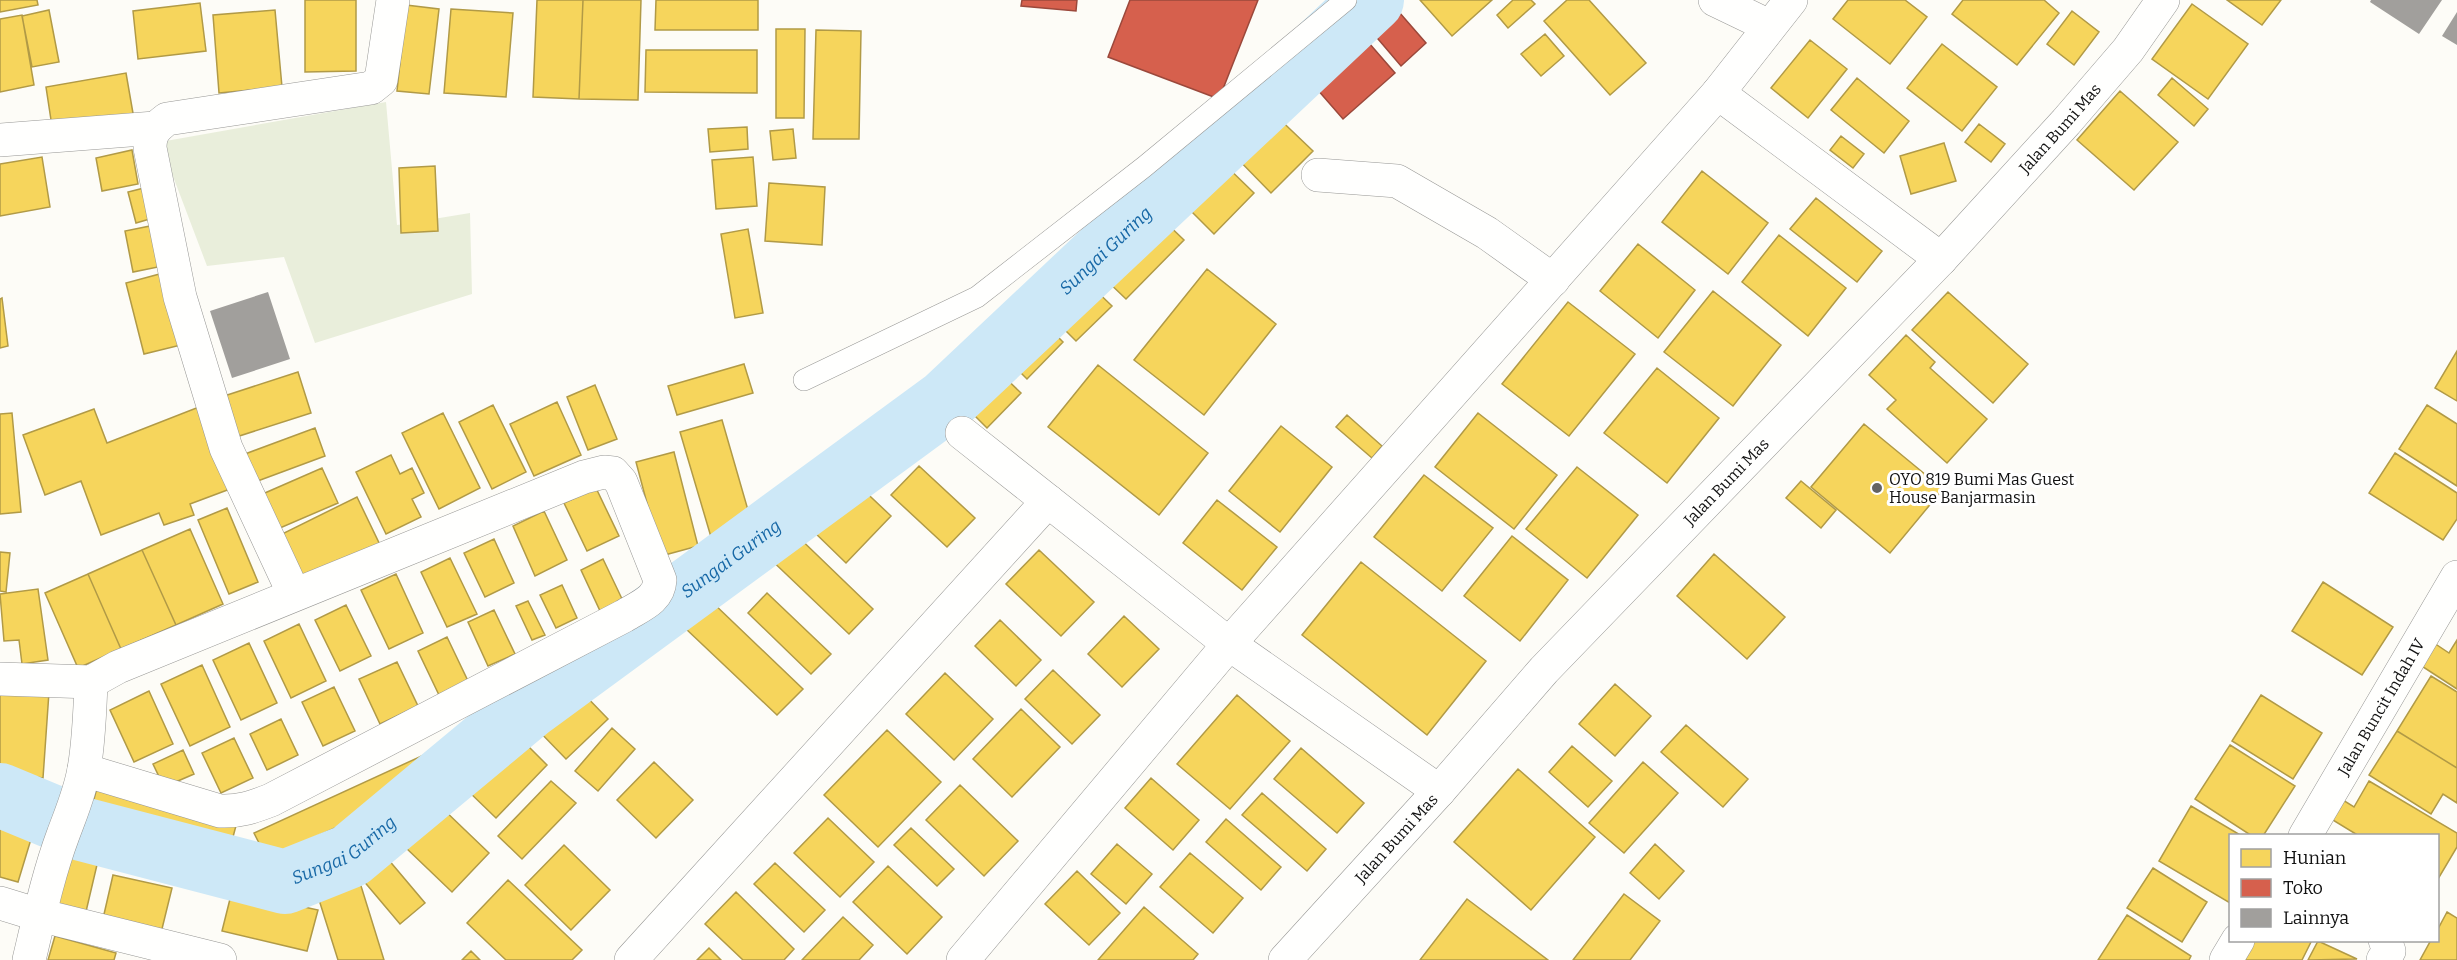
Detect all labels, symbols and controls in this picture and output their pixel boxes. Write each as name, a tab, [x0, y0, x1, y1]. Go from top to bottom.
street label: Jalan Bumi Mas	[2014, 80, 2105, 178]
water label: Sungai Guring	[1055, 202, 1156, 299]
street label: Jalan Bumi Mas	[1679, 434, 1773, 530]
place label: OYO 819 Bumi Mas Guest House Banjarmasin	[1889, 470, 2075, 507]
marker: OYO 819 Bumi Mas Guest House Banjarmasin	[1870, 481, 1884, 495]
water label: Sungai Guring	[677, 515, 785, 603]
street label: Jalan Buncit Indah IV	[2333, 634, 2429, 780]
street label: Jalan Bumi Mas	[1350, 790, 1442, 888]
water label: Sungai Guring	[288, 811, 401, 889]
legend	[2229, 834, 2439, 942]
text: Hunian	[2283, 847, 2347, 869]
text: Toko	[2283, 877, 2323, 899]
text: Lainnya	[2283, 907, 2349, 929]

